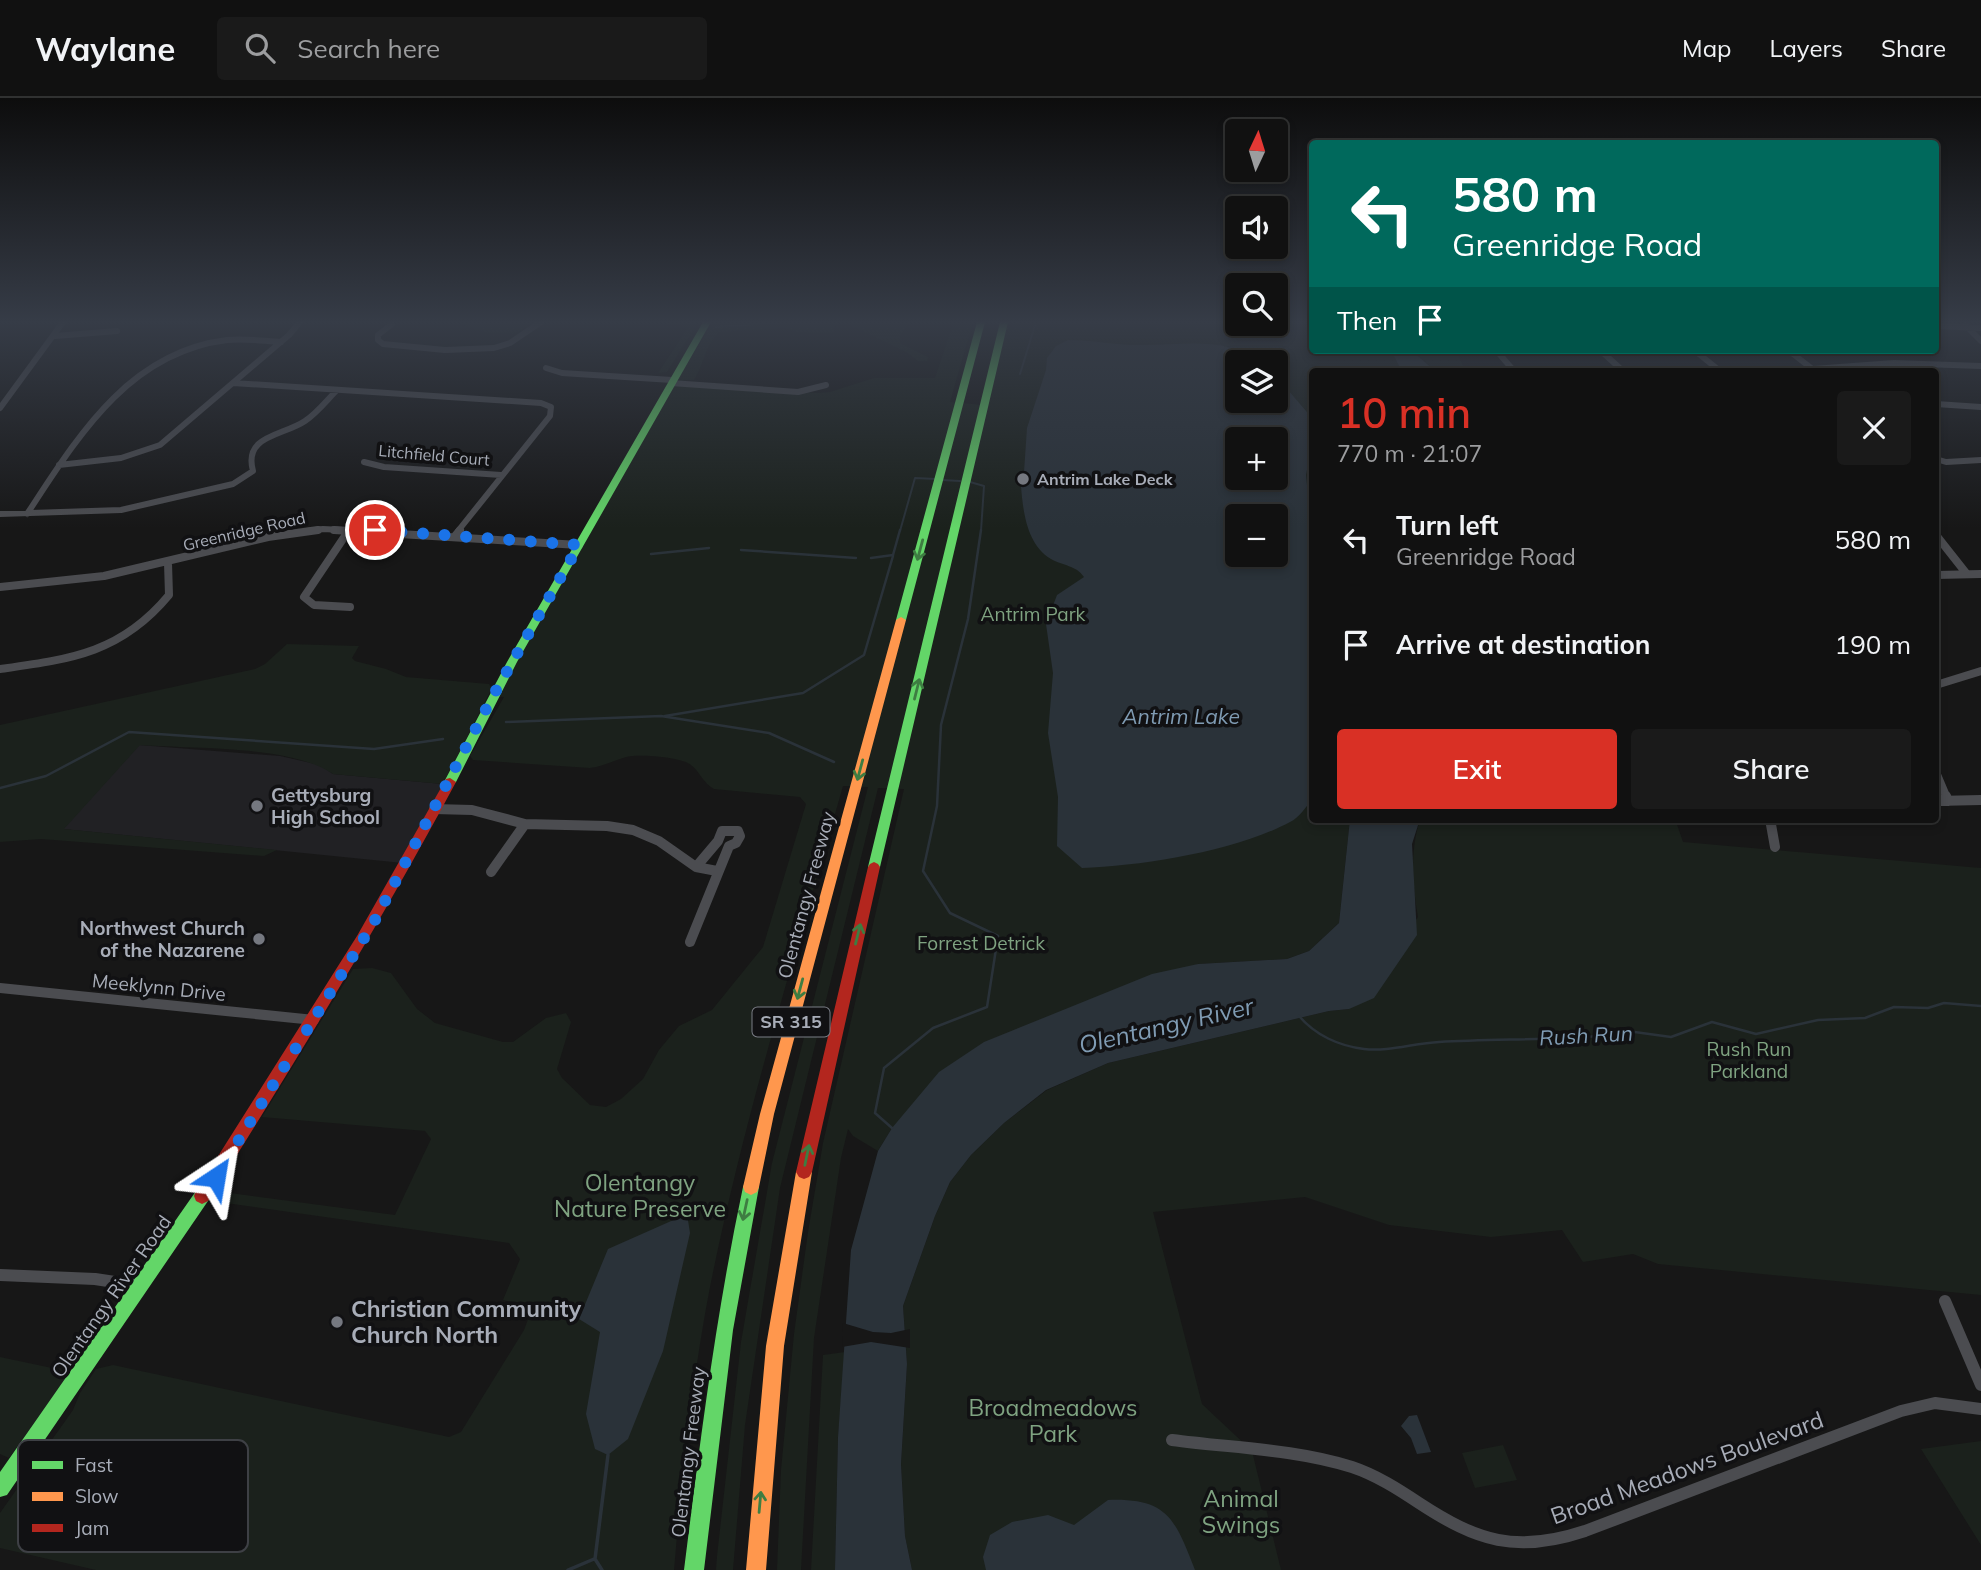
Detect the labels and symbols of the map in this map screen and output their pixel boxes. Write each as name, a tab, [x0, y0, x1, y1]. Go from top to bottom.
north arrow	[1225, 119, 1288, 182]
street label: Litchfield Court	[378, 440, 491, 470]
place label: Antrim Lake Deck	[1037, 469, 1174, 489]
marker: Antrim Lake Deck	[1015, 471, 1031, 487]
pin	[345, 500, 405, 560]
street label: Greenridge Road	[181, 507, 307, 555]
one-way arrow	[912, 539, 925, 561]
park label: Antrim Park	[981, 602, 1086, 626]
one-way arrow	[911, 678, 924, 700]
water label: Antrim Lake	[1121, 703, 1240, 729]
one-way arrow	[853, 758, 866, 781]
place label: Gettysburg High School	[271, 783, 380, 829]
marker: Gettysburg High School	[249, 798, 265, 814]
street label: Olentangy Freeway	[772, 809, 840, 981]
place label: Northwest Church of the Nazarene	[80, 916, 245, 962]
one-way arrow	[852, 923, 865, 945]
marker: Northwest Church of the Nazarene	[251, 931, 267, 947]
park label: Forrest Detrick	[917, 931, 1045, 955]
street label: Meeklynn Drive	[91, 968, 227, 1006]
one-way arrow	[793, 978, 806, 1000]
water label: Olentangy River	[1076, 990, 1257, 1060]
road number: SR 315	[752, 1007, 830, 1037]
water label: Rush Run	[1538, 1020, 1633, 1050]
park label: Rush Run Parkland	[1707, 1037, 1791, 1083]
position arrow	[179, 1140, 253, 1214]
one-way arrow	[801, 1144, 814, 1167]
park label: Olentangy Nature Preserve	[554, 1168, 726, 1223]
one-way arrow	[737, 1198, 751, 1221]
street label: Olentangy River Road	[46, 1210, 176, 1382]
place label: Christian Community Church North	[351, 1294, 582, 1349]
marker: Christian Community Church North	[329, 1314, 345, 1330]
street label: Olentangy Freeway	[666, 1365, 710, 1539]
park label: Broadmeadows Park	[968, 1393, 1138, 1448]
street label: Broad Meadows Boulevard	[1546, 1405, 1827, 1530]
legend	[18, 1440, 248, 1552]
text: Fast	[75, 1453, 113, 1477]
text: Slow	[75, 1484, 119, 1508]
park label: Animal Swings	[1202, 1484, 1280, 1539]
one-way arrow	[754, 1491, 767, 1514]
text: Jam	[75, 1516, 109, 1540]

